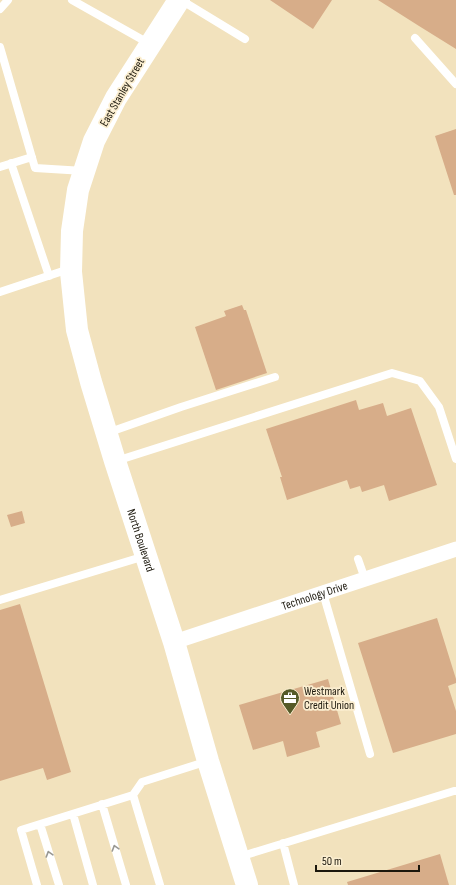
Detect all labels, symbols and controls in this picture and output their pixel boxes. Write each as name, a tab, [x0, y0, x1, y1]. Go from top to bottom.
street label: East Stanley Street	[97, 55, 148, 129]
street label: North Boulevard	[123, 507, 158, 574]
street label: Technology Drive	[280, 578, 350, 614]
place label: Westmark Credit Union	[304, 684, 354, 713]
office icon: Westmark Credit Union	[279, 687, 301, 715]
one-way arrow	[111, 844, 120, 851]
scale bar	[316, 847, 419, 873]
one-way arrow	[45, 851, 54, 858]
text: 50 m	[322, 854, 342, 869]

